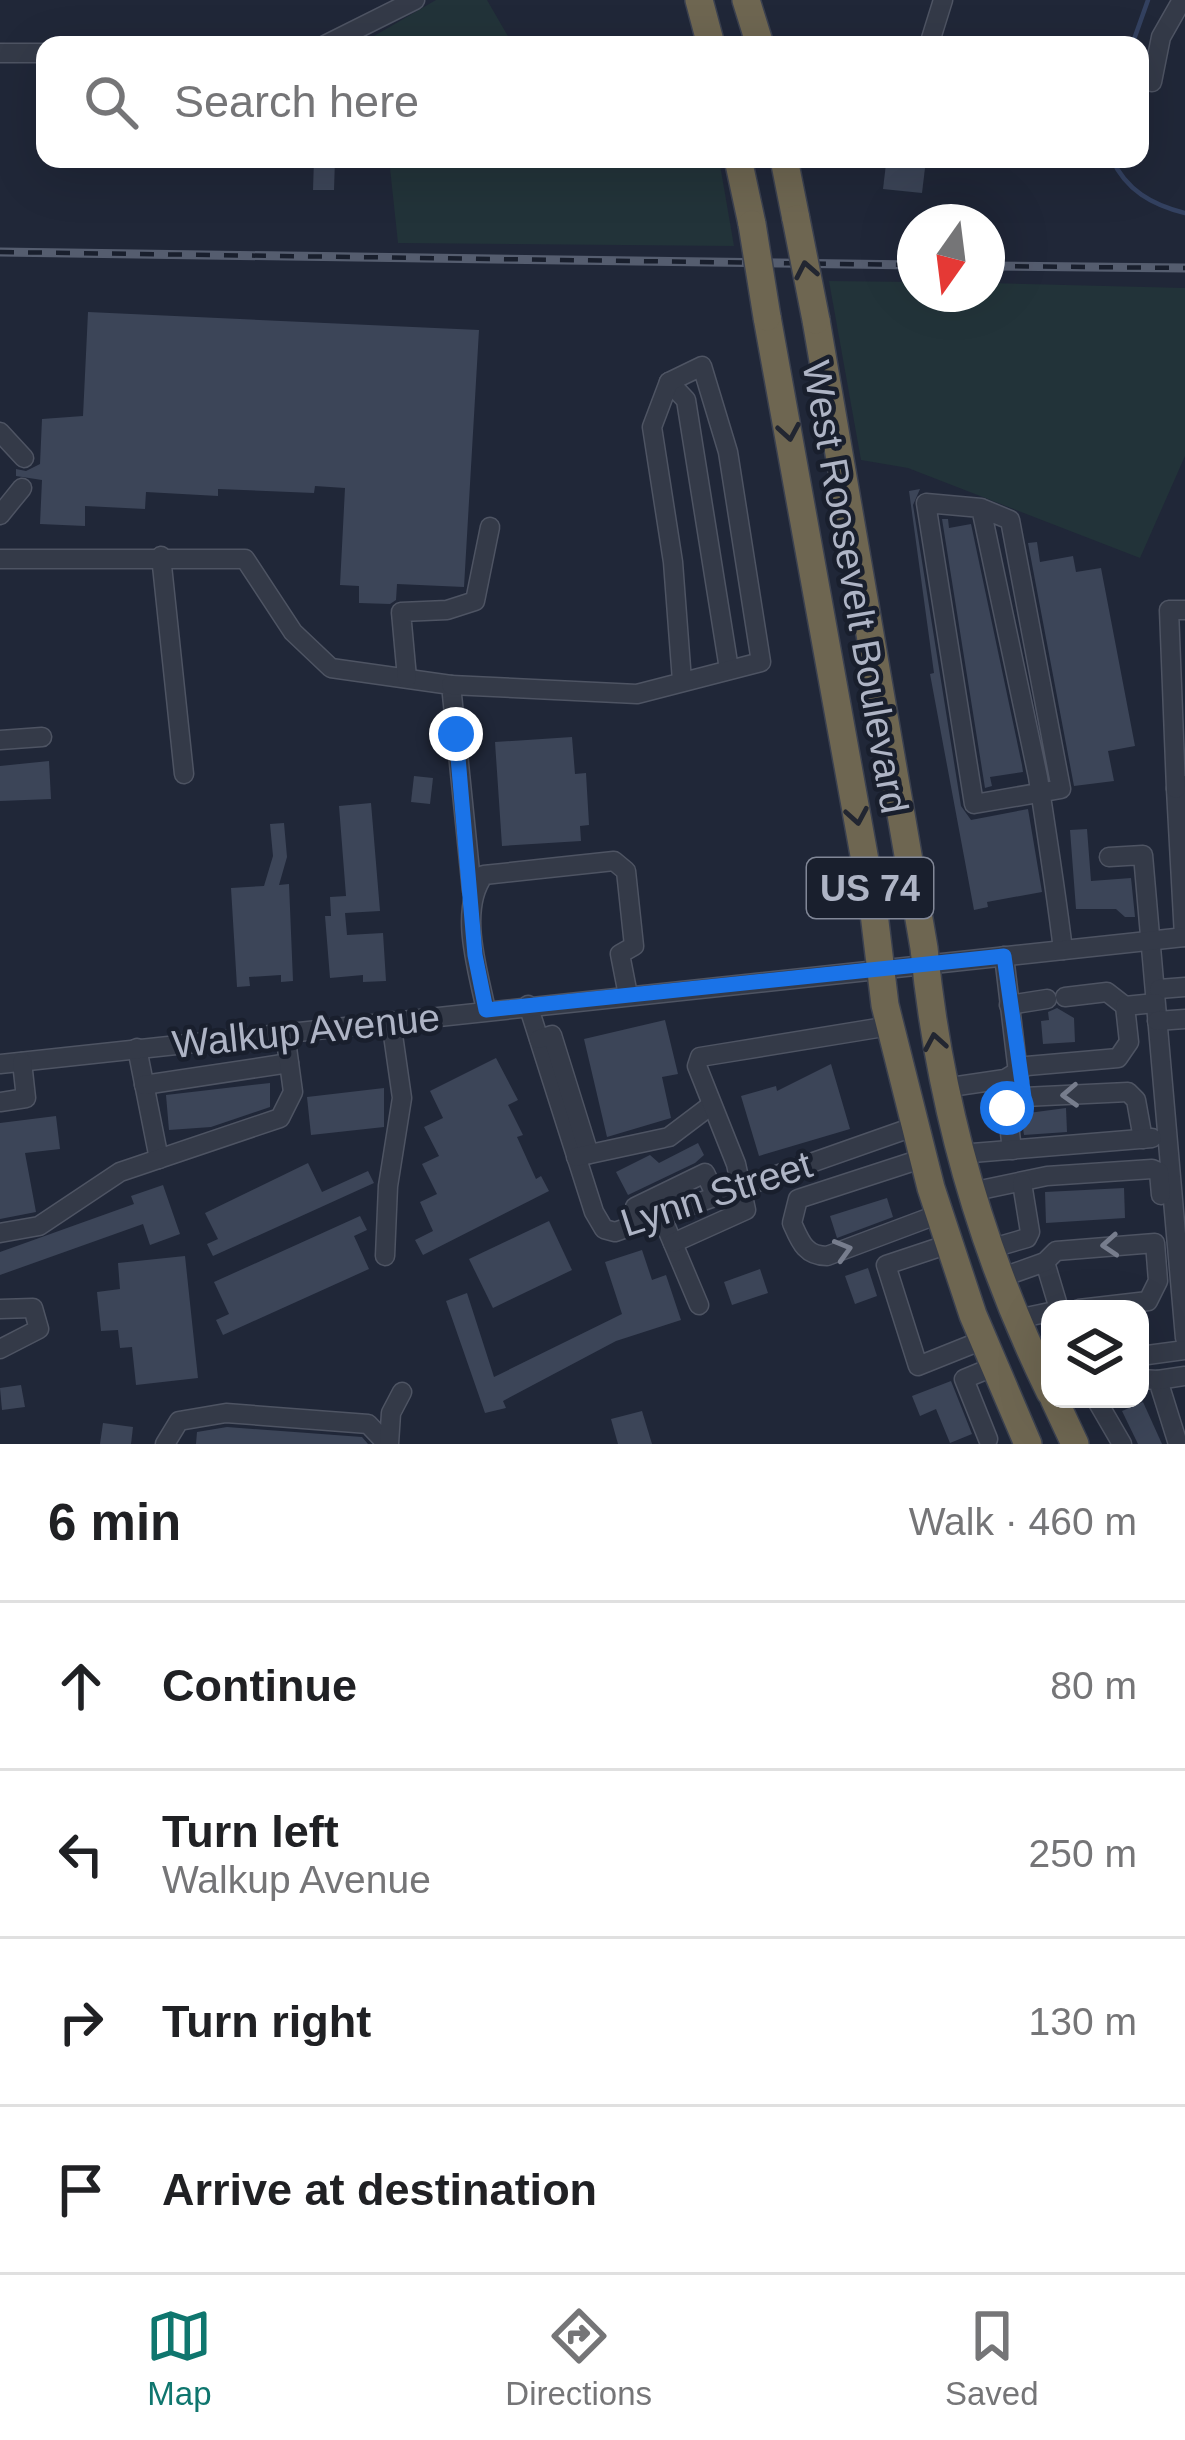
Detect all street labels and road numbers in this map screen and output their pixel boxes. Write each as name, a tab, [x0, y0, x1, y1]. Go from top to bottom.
street label: West Roosevelt Boulevard	[794, 357, 917, 817]
road number: US 74	[807, 858, 933, 918]
street label: Walkup Avenue	[170, 995, 442, 1066]
street label: Lynn Street	[615, 1142, 817, 1245]

